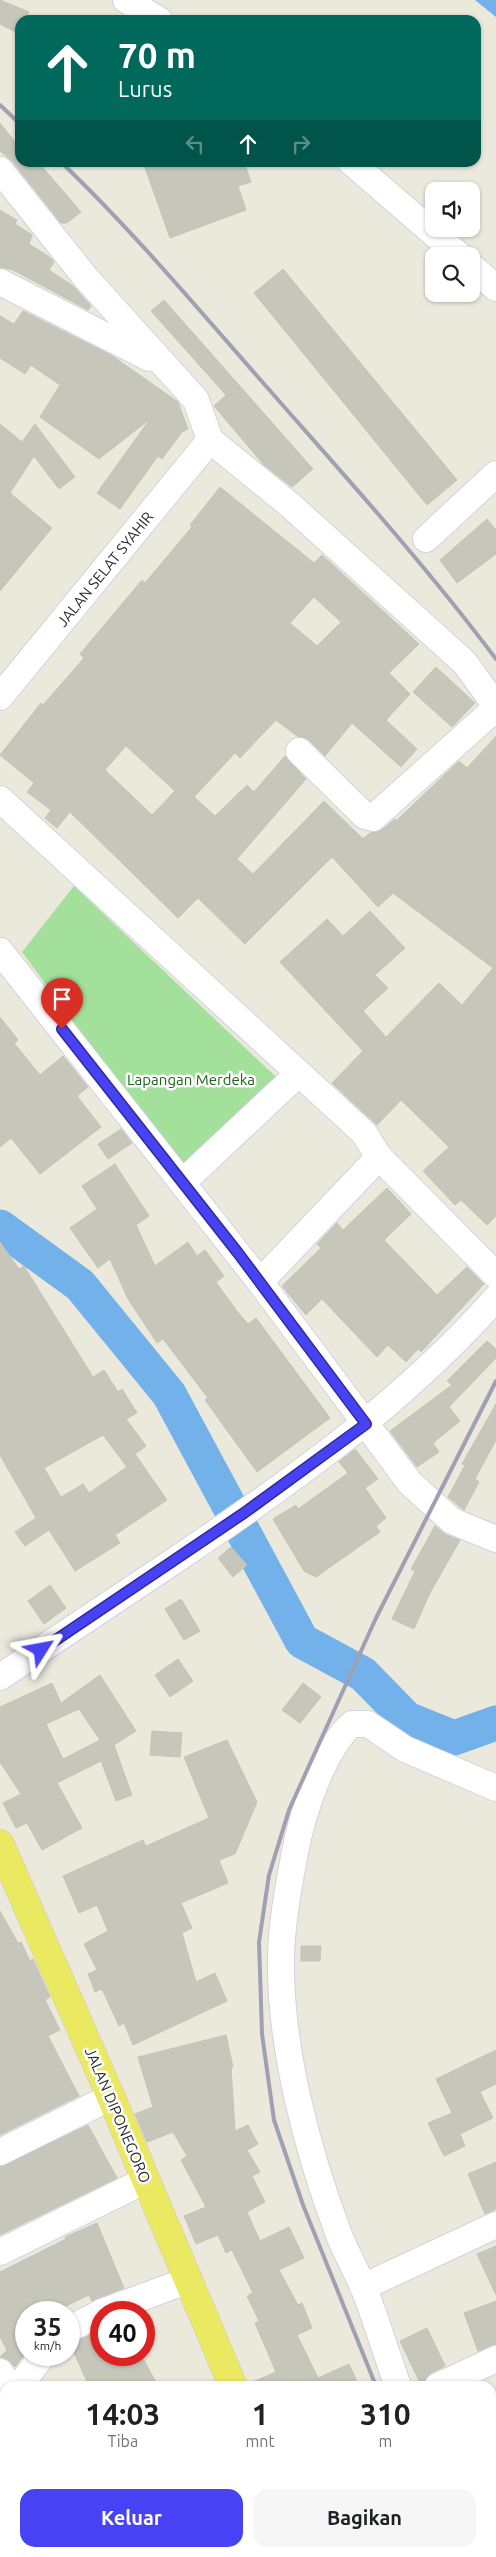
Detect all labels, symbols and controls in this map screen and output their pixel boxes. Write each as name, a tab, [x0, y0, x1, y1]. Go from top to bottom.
icon: ahead	[35, 35, 100, 100]
text: 70 m	[118, 35, 196, 75]
text: Lurus	[118, 76, 172, 101]
icon: left	[181, 130, 209, 158]
icon: ahead	[234, 130, 262, 158]
icon: right	[287, 130, 315, 158]
map controls	[425, 182, 480, 302]
button: sound	[425, 182, 480, 237]
button: search	[425, 247, 480, 302]
street label: JALAN SELAT SYAHIR	[53, 508, 157, 630]
pin	[41, 978, 83, 1029]
icon: arrive	[48, 985, 76, 1013]
park label: Lapangan Merdeka	[127, 1071, 255, 1088]
position arrow	[14, 1623, 66, 1675]
street label: JALAN DIPONEGORO	[82, 2045, 154, 2185]
speed limit sign: 40	[90, 2301, 155, 2366]
text: 35	[33, 2313, 62, 2341]
text: km/h	[34, 2339, 61, 2352]
text: 14:03	[85, 2397, 160, 2431]
text: 1	[252, 2397, 269, 2431]
text: 310	[360, 2397, 411, 2431]
text: Tiba	[107, 2432, 138, 2450]
text: mnt	[246, 2432, 275, 2450]
text: m	[378, 2432, 392, 2450]
button: Keluar	[20, 2489, 243, 2547]
button: Bagikan	[253, 2489, 476, 2547]

